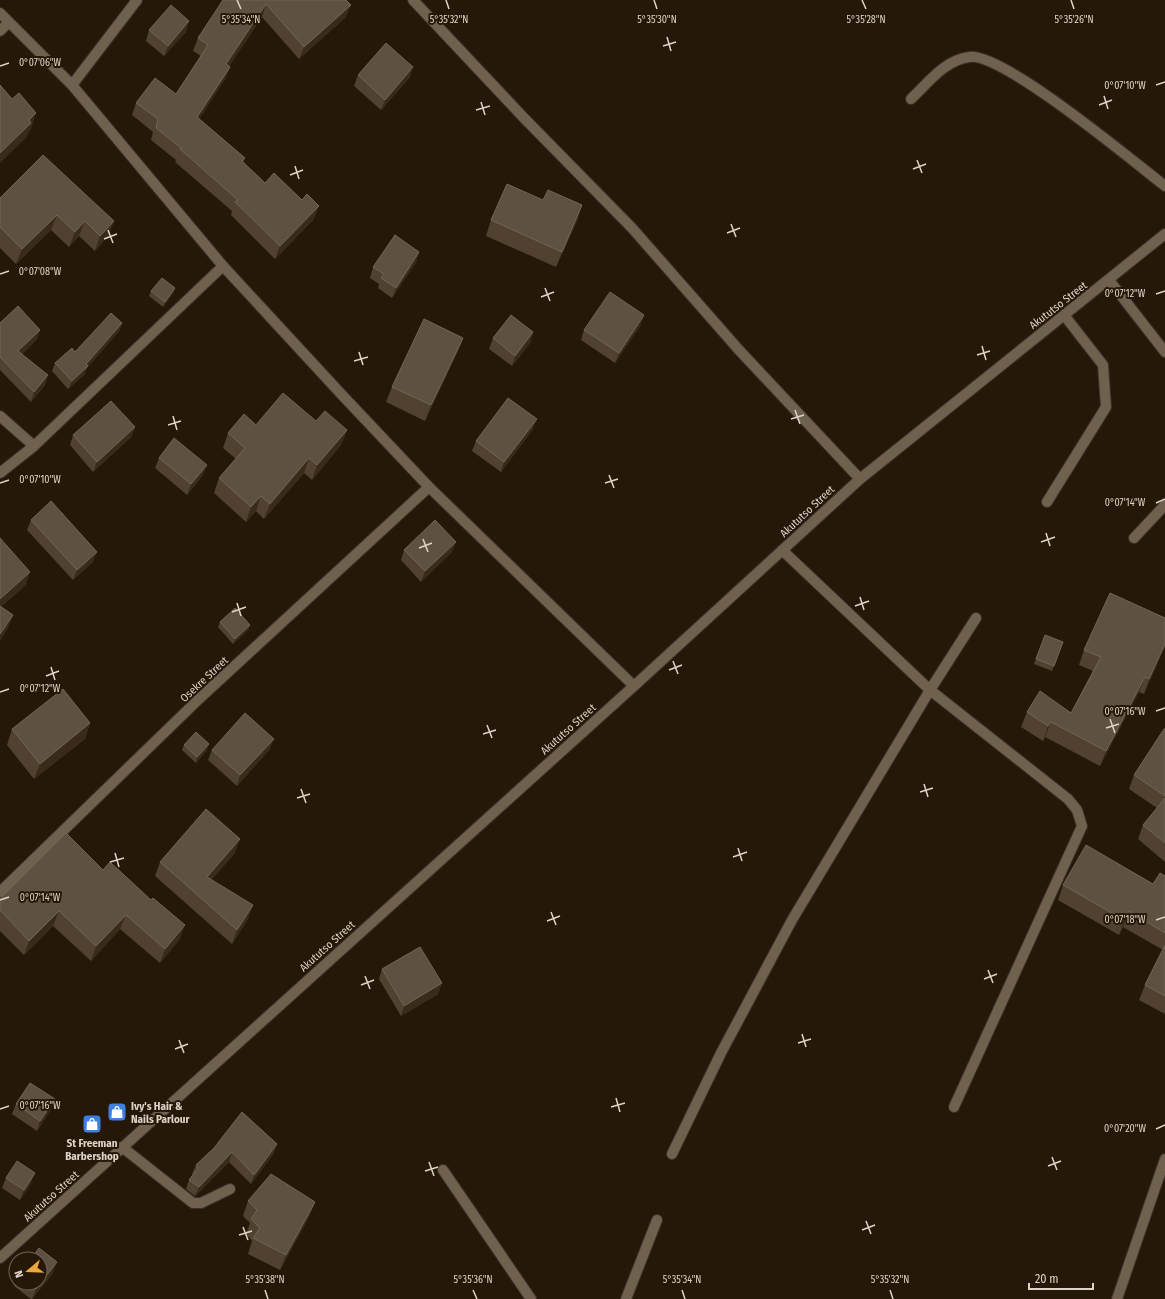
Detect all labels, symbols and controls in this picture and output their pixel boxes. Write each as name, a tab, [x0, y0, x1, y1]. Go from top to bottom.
text: 5°35'34"N	[222, 14, 260, 26]
text: 5°35'32"N	[430, 14, 468, 26]
text: 5°35'30"N	[637, 14, 677, 26]
text: 5°35'28"N	[846, 14, 886, 26]
text: 5°35'26"N	[1054, 14, 1094, 26]
text: 0°07'06"W	[19, 57, 62, 69]
text: 0°07'10"W	[1104, 80, 1146, 92]
text: 0°07'08"W	[19, 266, 62, 278]
street label: Akututso Street	[1027, 279, 1090, 332]
text: 0°07'12"W	[1105, 288, 1146, 300]
text: 0°07'10"W	[19, 474, 61, 486]
street label: Akututso Street	[777, 483, 838, 540]
text: 0°07'14"W	[1105, 497, 1146, 509]
street label: Osekre Street	[178, 654, 231, 705]
text: 0°07'12"W	[20, 683, 61, 695]
street label: Akututso Street	[538, 701, 599, 758]
text: 0°07'16"W	[1104, 706, 1146, 718]
text: 0°07'14"W	[20, 892, 61, 904]
text: 0°07'18"W	[1104, 914, 1146, 926]
street label: Akututso Street	[297, 918, 358, 975]
text: 0°07'16"W	[19, 1100, 61, 1112]
place label: Ivy's Hair & Nails Parlour	[131, 1100, 191, 1126]
shop icon: Ivy's Hair & Nails Parlour	[106, 1101, 128, 1123]
shop icon: St Freeman Barbershop	[81, 1113, 103, 1135]
text: 0°07'20"W	[1104, 1123, 1146, 1135]
place label: St Freeman Barbershop	[65, 1137, 119, 1163]
street label: Akututso Street	[21, 1168, 82, 1225]
north arrow	[8, 1251, 48, 1291]
scale bar	[1029, 1265, 1093, 1291]
text: N	[12, 1269, 26, 1279]
text: 20 m	[1035, 1272, 1059, 1286]
text: 5°35'38"N	[245, 1274, 285, 1286]
text: 5°35'36"N	[453, 1274, 493, 1286]
text: 5°35'34"N	[663, 1274, 701, 1286]
text: 5°35'32"N	[871, 1274, 909, 1286]

